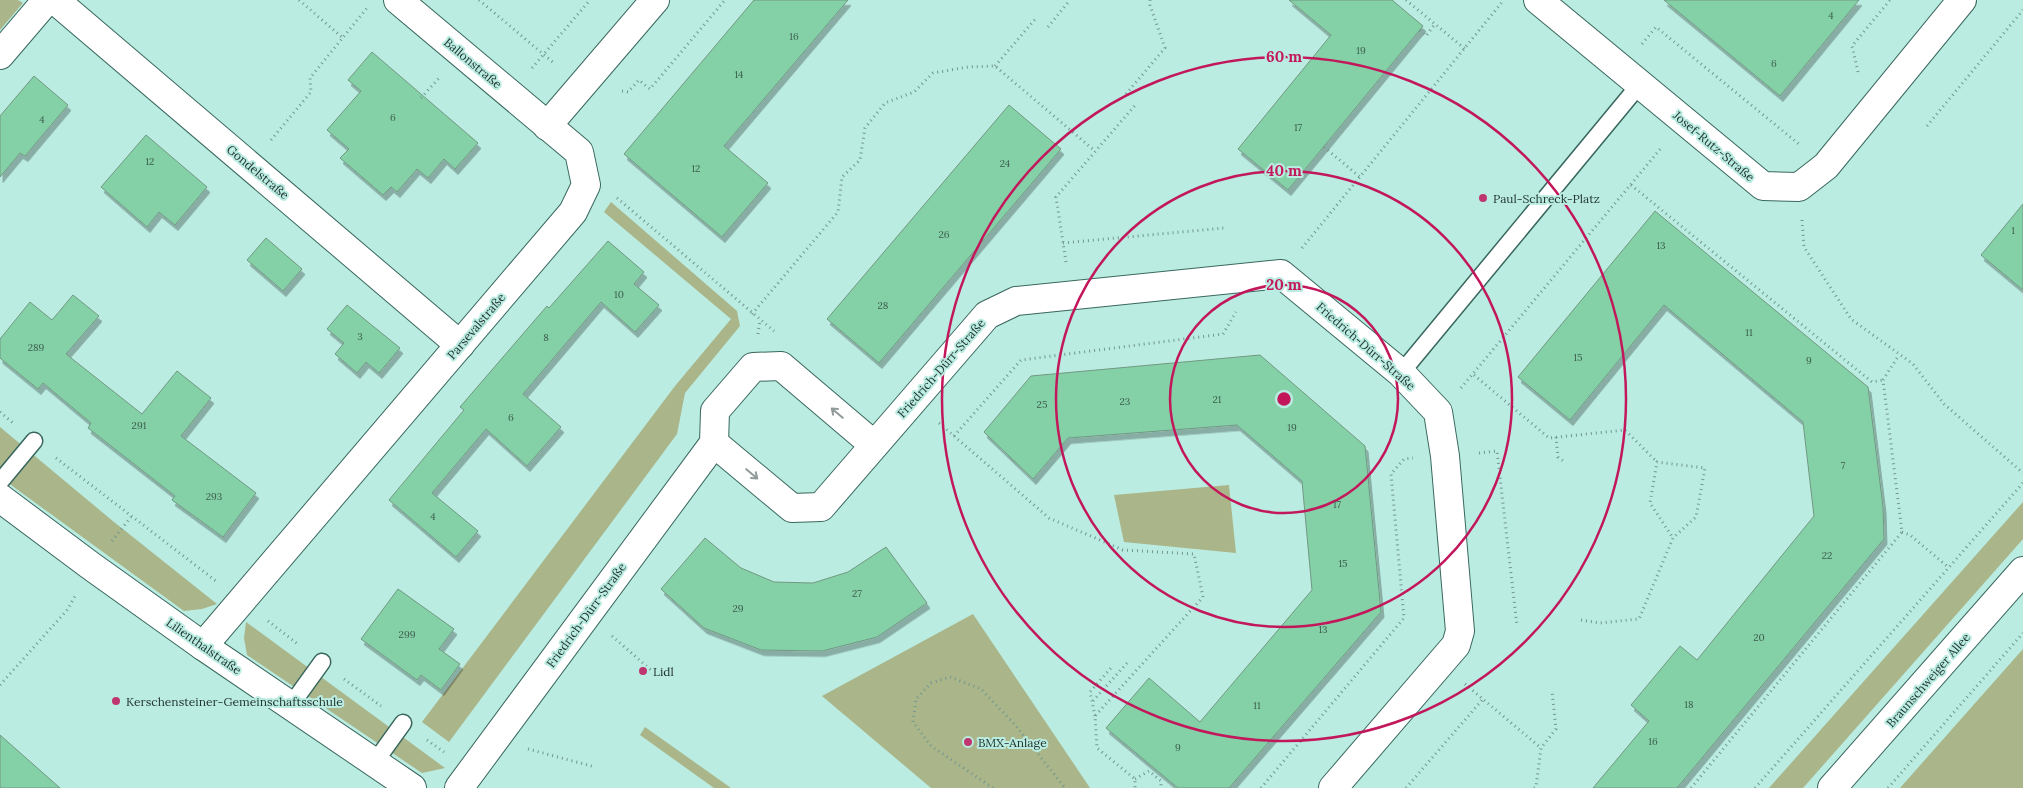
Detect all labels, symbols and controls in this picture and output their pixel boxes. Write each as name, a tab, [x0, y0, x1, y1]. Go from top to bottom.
house number: 4	[1828, 9, 1834, 22]
house number: 16	[789, 30, 799, 43]
street label: Ballonstraße	[441, 35, 505, 92]
house number: 19	[1356, 44, 1366, 57]
text: 60 m	[1266, 47, 1302, 66]
house number: 6	[1771, 57, 1777, 70]
house number: 14	[734, 68, 744, 81]
street label: Josef-Rutz-Straße	[1670, 107, 1758, 185]
house number: 6	[390, 111, 396, 124]
house number: 4	[39, 113, 45, 126]
house number: 17	[1294, 121, 1303, 134]
street label: Gondelstraße	[224, 142, 293, 203]
house number: 12	[145, 155, 155, 168]
house number: 24	[1000, 157, 1011, 170]
text: 40 m	[1266, 161, 1302, 180]
house number: 12	[691, 162, 701, 175]
place label: Paul-Schreck-Platz	[1493, 191, 1600, 206]
marker: Paul-Schreck-Platz	[1477, 192, 1489, 204]
house number: 1	[2011, 224, 2015, 237]
house number: 26	[938, 228, 950, 241]
house number: 13	[1656, 239, 1666, 252]
text: 20 m	[1266, 275, 1302, 294]
house number: 10	[614, 288, 624, 301]
street label: Parsevalstraße	[444, 289, 508, 362]
house number: 28	[878, 299, 889, 312]
street label: Friedrich-Dürr-Straße	[1314, 299, 1419, 393]
street label: Friedrich-Dürr-Straße	[894, 315, 988, 420]
house number: 11	[1745, 326, 1753, 339]
house number: 3	[357, 330, 363, 343]
house number: 8	[543, 331, 549, 344]
house number: 289	[28, 341, 45, 354]
house number: 15	[1573, 351, 1583, 364]
house number: 9	[1806, 354, 1812, 367]
centre of rings	[1275, 390, 1293, 408]
house number: 21	[1212, 393, 1222, 406]
house number: 23	[1120, 395, 1131, 408]
house number: 25	[1037, 398, 1047, 411]
one-way arrow	[830, 407, 843, 419]
house number: 6	[508, 411, 514, 424]
house number: 291	[132, 419, 147, 432]
house number: 19	[1287, 421, 1297, 434]
house number: 7	[1841, 459, 1846, 472]
one-way arrow	[745, 469, 758, 480]
house number: 293	[206, 490, 223, 503]
house number: 17	[1333, 498, 1342, 511]
house number: 4	[430, 510, 436, 523]
house number: 22	[1822, 549, 1832, 562]
house number: 15	[1338, 557, 1348, 570]
street label: Friedrich-Dürr-Straße	[543, 559, 629, 670]
house number: 27	[852, 587, 862, 600]
house number: 29	[732, 602, 744, 615]
street label: Lilienthalstraße	[164, 615, 245, 678]
house number: 13	[1318, 623, 1328, 636]
house number: 299	[399, 628, 416, 641]
street label: Braunschweiger Allee	[1883, 629, 1973, 730]
house number: 20	[1753, 631, 1765, 644]
place label: Lidl	[653, 664, 674, 679]
marker: Lidl	[637, 665, 649, 677]
place label: Kerschensteiner-Gemeinschaftsschule	[126, 694, 343, 709]
marker: Kerschensteiner-Gemeinschaftsschule	[110, 695, 122, 707]
house number: 18	[1684, 698, 1694, 711]
house number: 11	[1253, 699, 1261, 712]
place label: BMX-Anlage	[978, 735, 1047, 750]
house number: 16	[1648, 735, 1658, 748]
marker: BMX-Anlage	[962, 736, 974, 748]
house number: 9	[1175, 741, 1181, 754]

